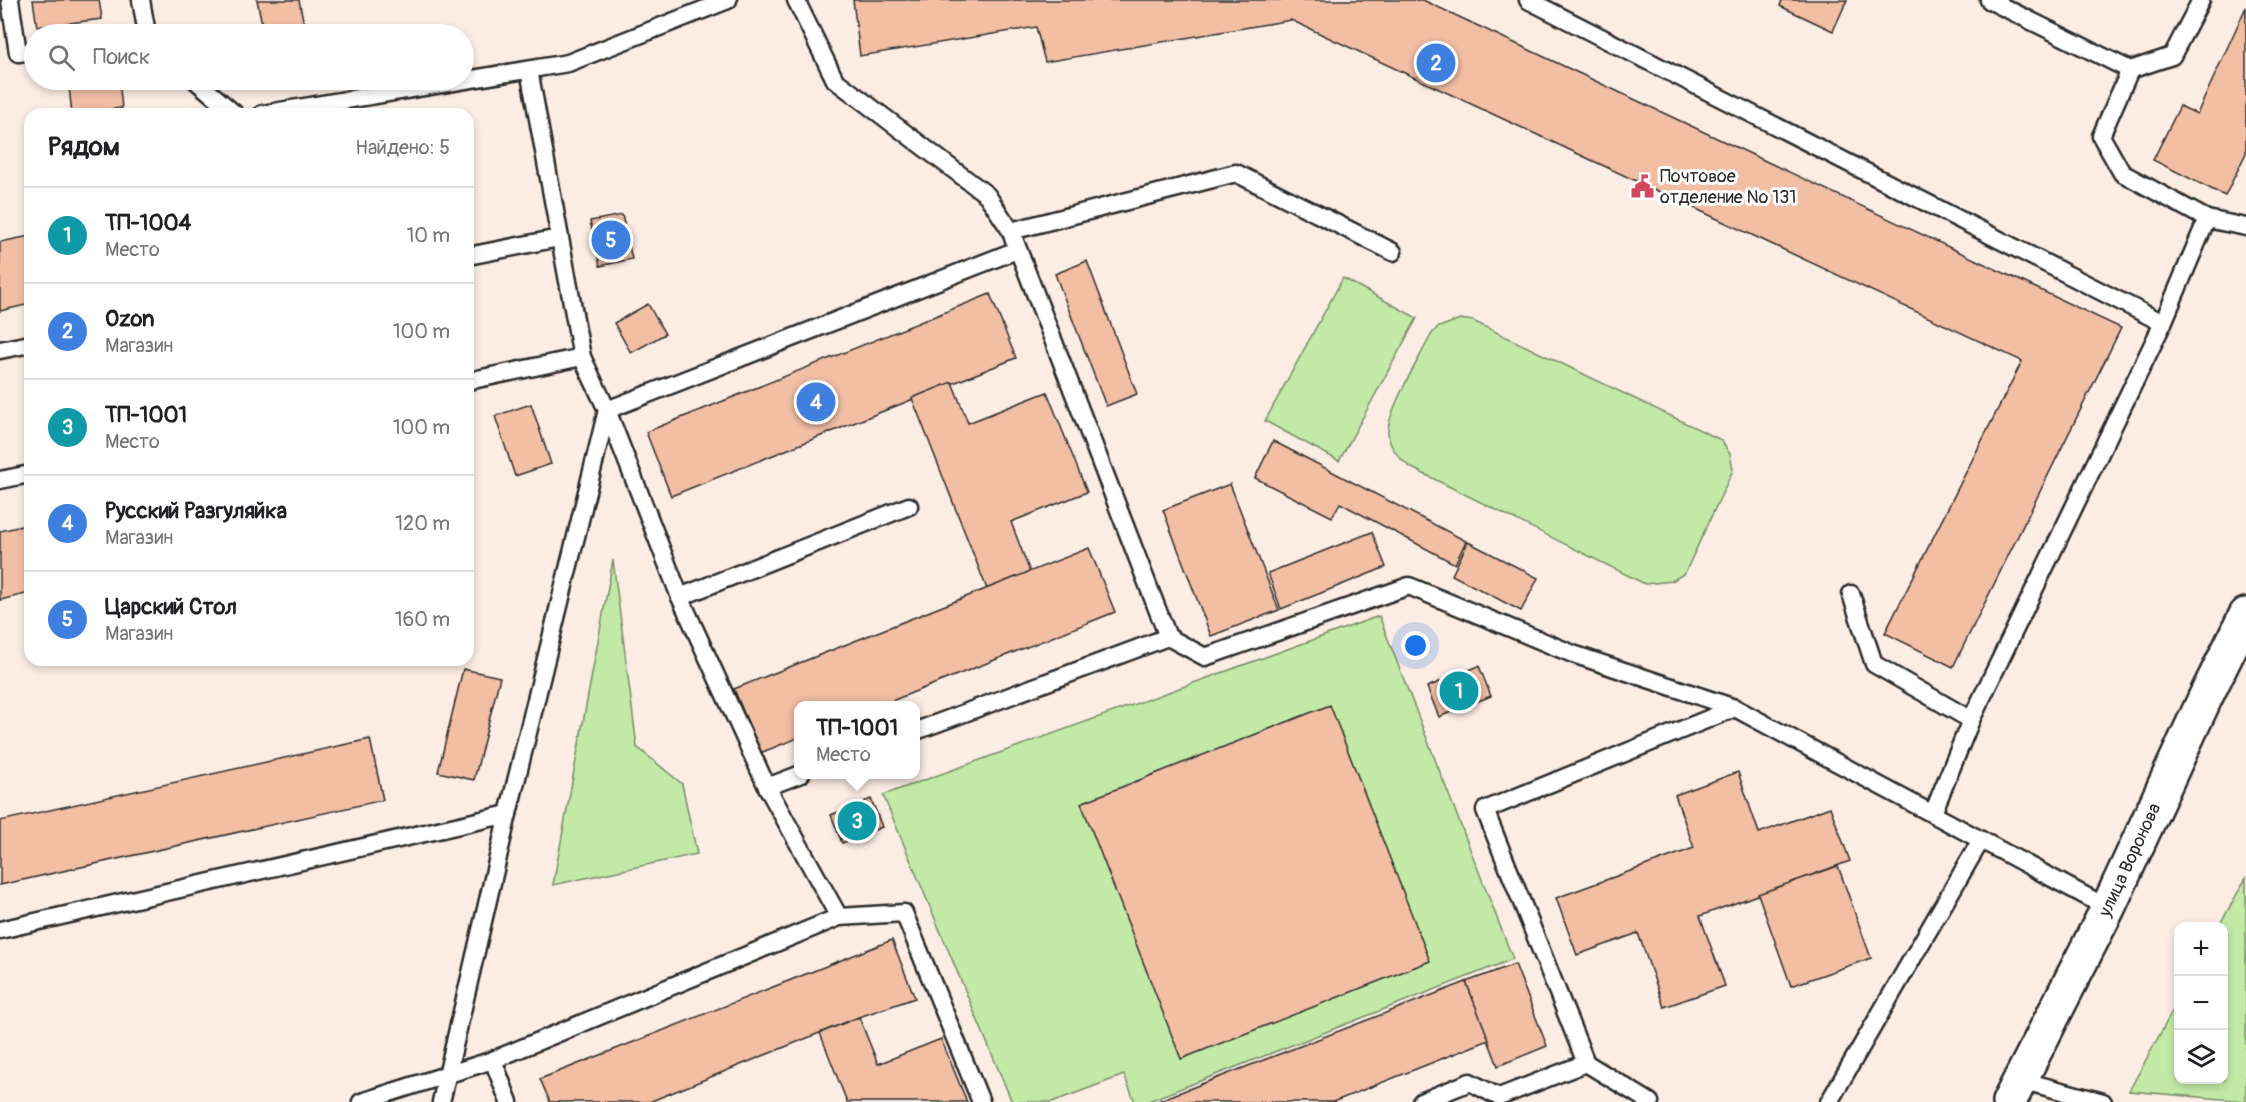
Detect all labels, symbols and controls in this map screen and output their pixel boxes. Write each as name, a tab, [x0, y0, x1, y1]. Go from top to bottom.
search box	[24, 24, 474, 90]
pin: 2	[1416, 40, 1456, 86]
icon: search	[45, 41, 78, 74]
text: Поиск	[93, 43, 150, 71]
text: Рядом	[48, 131, 120, 163]
text: Найдено: 5	[355, 135, 450, 160]
place label: Почтовое отделение № 131	[1660, 165, 1796, 209]
public building icon: Почтовое отделение № 131	[1629, 173, 1655, 199]
text: ТП-1004	[105, 209, 191, 237]
pin: 5	[592, 218, 630, 262]
text: 1	[64, 223, 71, 248]
text: 10 m	[406, 223, 450, 248]
text: Место	[105, 237, 160, 262]
text: Ozon	[105, 305, 154, 333]
text: 2	[62, 319, 73, 344]
text: 100 m	[393, 319, 450, 344]
text: Магазин	[105, 333, 173, 358]
pin: 4	[796, 380, 836, 424]
text: ТП-1001	[105, 401, 187, 429]
text: 3	[62, 415, 73, 440]
text: 100 m	[393, 415, 450, 440]
text: Место	[105, 429, 160, 454]
text: Русский Разгуляйка	[105, 497, 287, 525]
text: 4	[62, 511, 73, 536]
text: 120 m	[395, 511, 450, 536]
text: Магазин	[105, 525, 173, 550]
text: Царский Стол	[105, 593, 237, 621]
text: 5	[62, 607, 73, 632]
text: 160 m	[395, 607, 450, 632]
text: Магазин	[105, 621, 173, 646]
your location	[1401, 631, 1430, 660]
pin: 1	[1440, 668, 1478, 714]
popup	[794, 701, 920, 779]
text: ТП-1001	[816, 714, 898, 742]
text: Место	[816, 742, 871, 767]
pin: 3	[838, 798, 876, 844]
street label: улица Воронова	[2093, 800, 2166, 921]
map controls	[2174, 922, 2228, 1084]
button: +	[2174, 922, 2228, 976]
button: −	[2174, 976, 2228, 1030]
button: layers	[2174, 1030, 2228, 1084]

